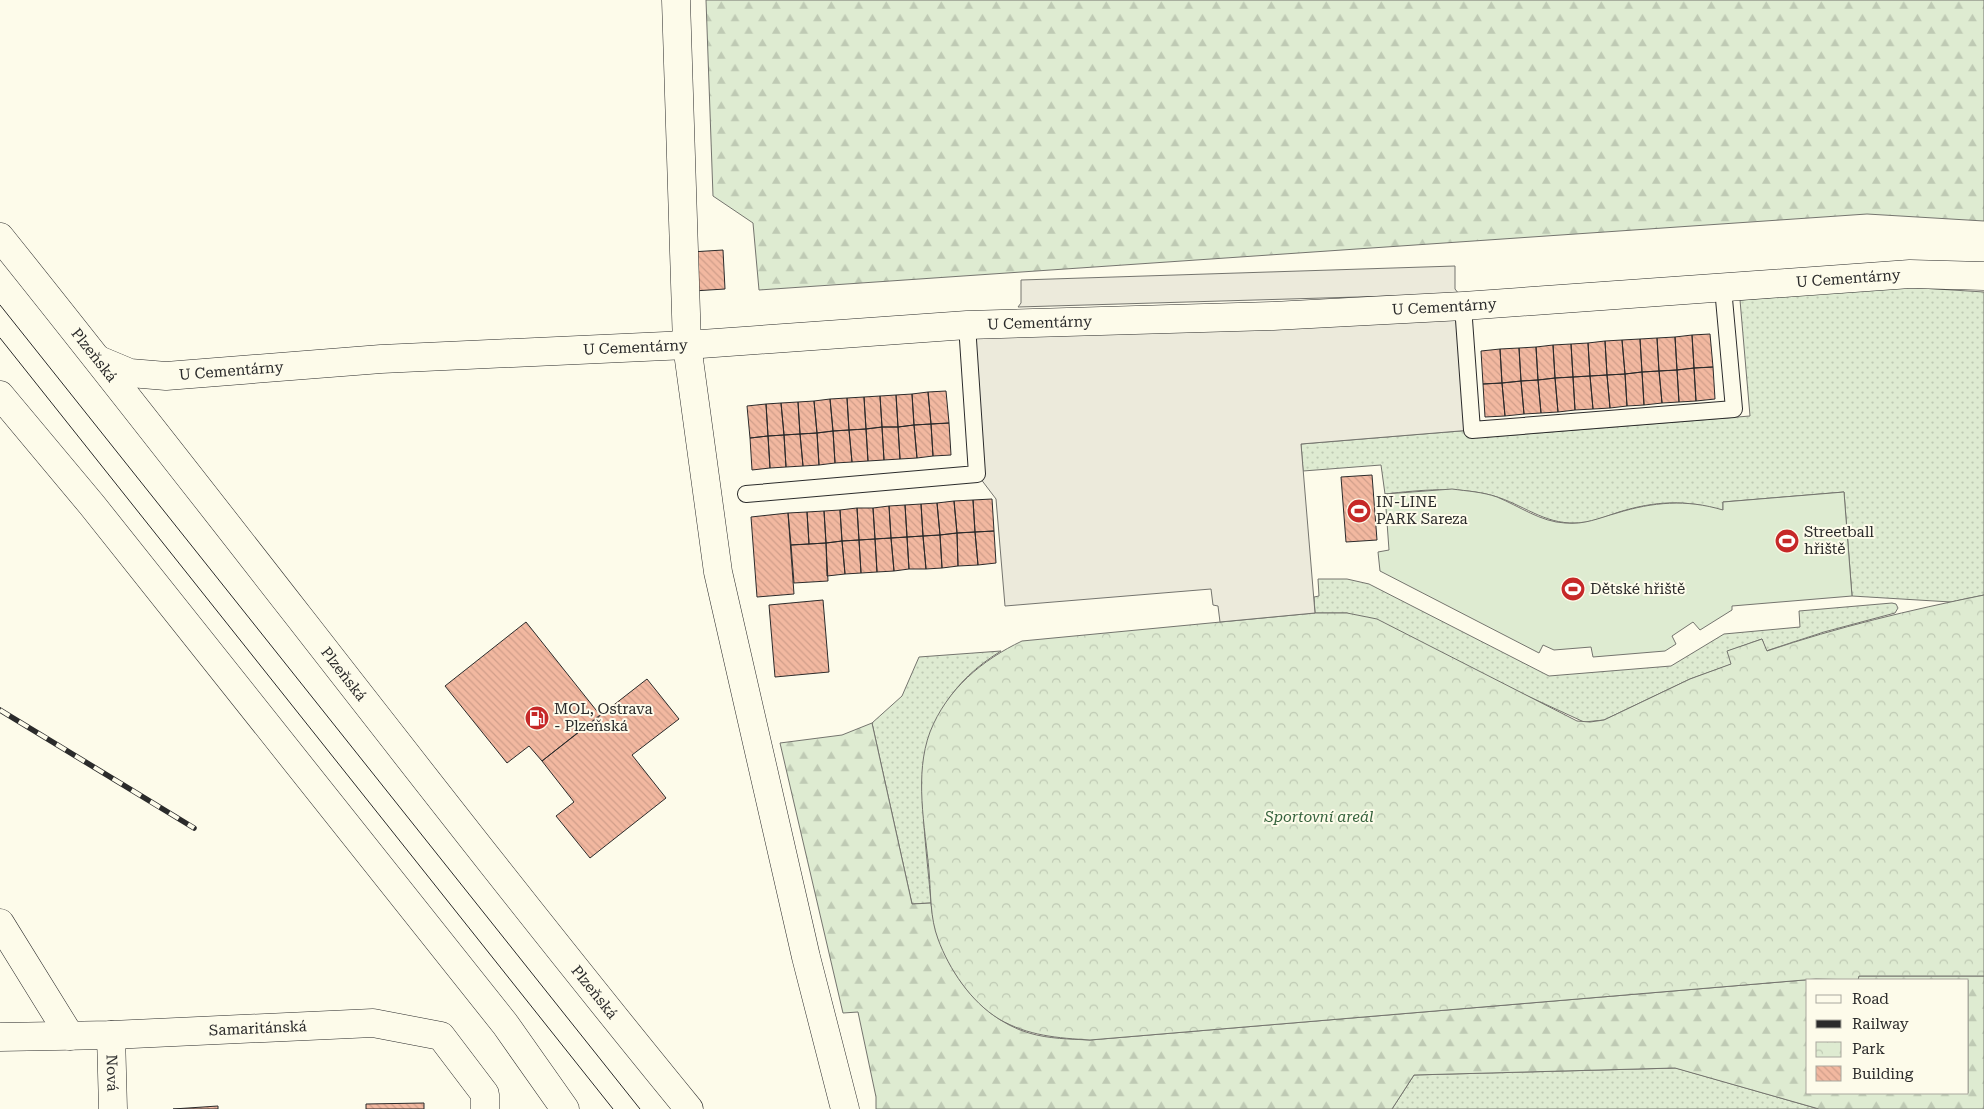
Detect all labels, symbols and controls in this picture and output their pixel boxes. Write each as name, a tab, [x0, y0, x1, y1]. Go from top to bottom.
street label: U Cementárny	[1795, 266, 1901, 291]
street label: U Cementárny	[1391, 295, 1497, 319]
street label: U Cementárny	[987, 312, 1092, 333]
street label: Plzeňská	[67, 325, 121, 386]
street label: U Cementárny	[583, 336, 688, 359]
street label: U Cementárny	[178, 358, 284, 384]
place label: IN-LINE PARK Sareza	[1376, 493, 1468, 528]
sports icon: IN-LINE PARK Sareza	[1346, 498, 1372, 524]
place label: Streetball hřiště	[1804, 523, 1874, 558]
sports icon: Streetball hřiště	[1774, 528, 1800, 554]
sports icon: Dětské hřiště	[1560, 576, 1586, 602]
place label: Dětské hřiště	[1590, 580, 1685, 598]
street label: Plzeňská	[317, 644, 370, 705]
place label: MOL, Ostrava - Plzeňská	[554, 700, 653, 735]
fuel station icon: MOL, Ostrava - Plzeňská	[524, 705, 550, 731]
park label: Sportovní areál	[1264, 808, 1374, 826]
street label: Plzeňská	[567, 962, 621, 1023]
legend	[1806, 979, 1969, 1094]
text: Road	[1852, 990, 1889, 1008]
text: Railway	[1852, 1015, 1909, 1033]
street label: Samaritánská	[208, 1017, 307, 1040]
text: Park	[1852, 1040, 1886, 1058]
street label: Nová	[103, 1054, 122, 1092]
text: Building	[1852, 1065, 1914, 1083]

